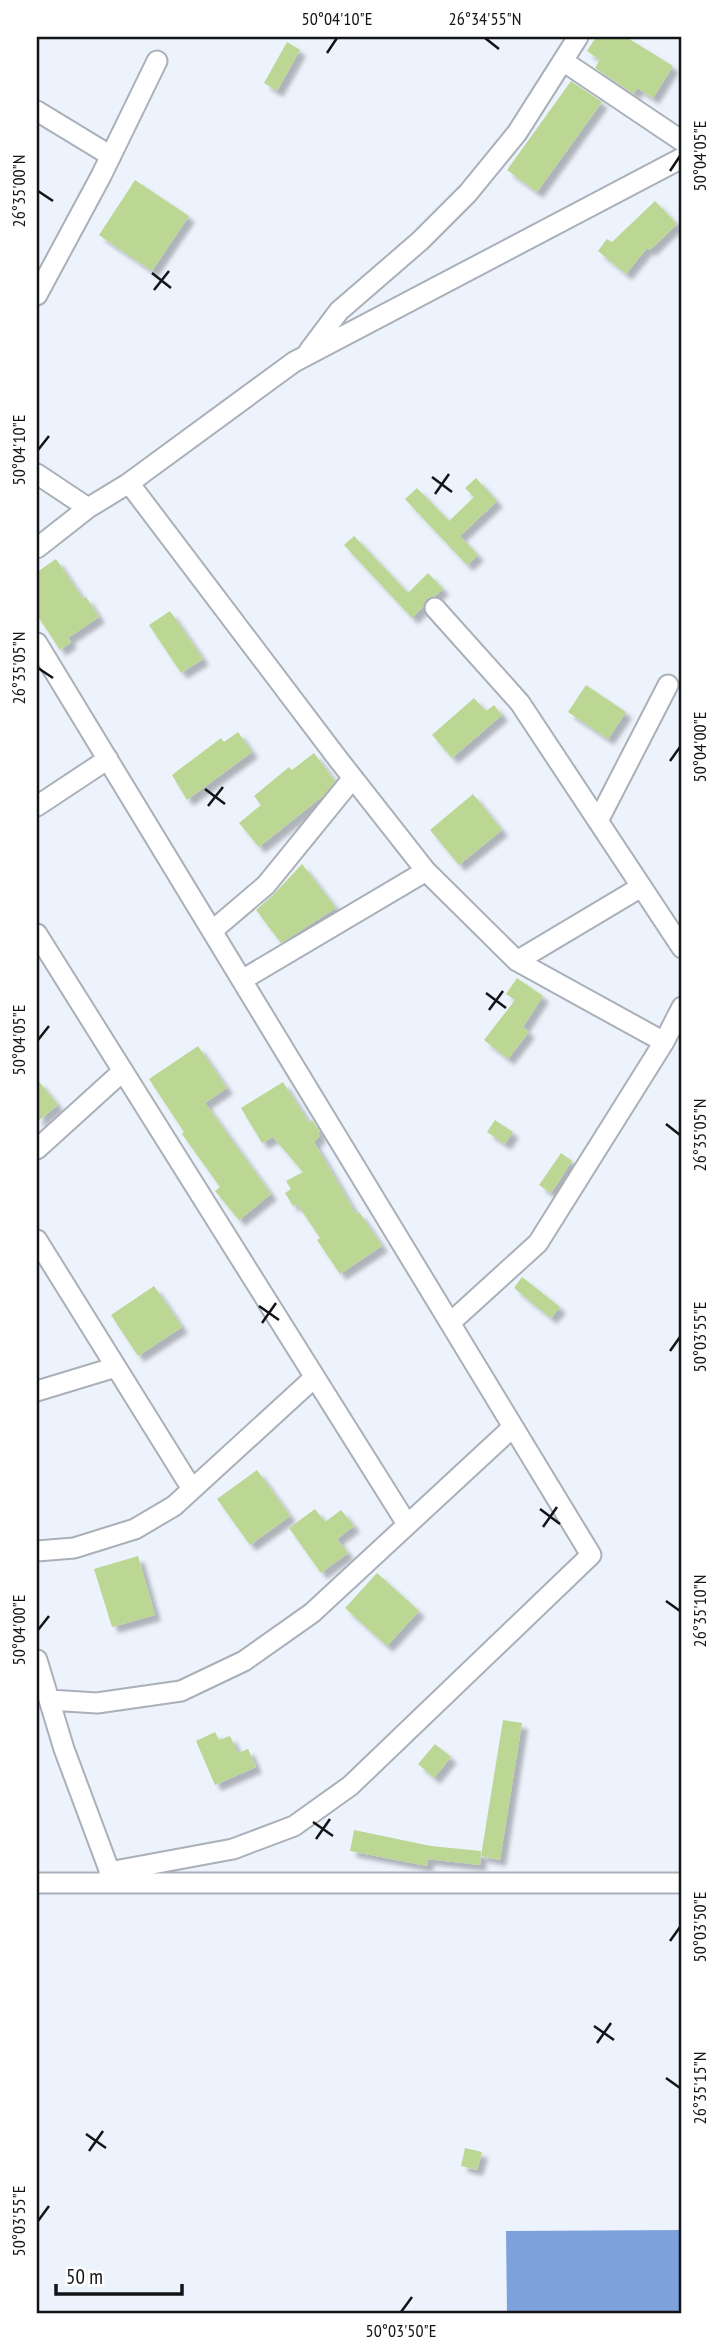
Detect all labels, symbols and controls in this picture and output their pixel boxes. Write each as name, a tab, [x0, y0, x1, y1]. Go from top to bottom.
text: 50°04'10"E	[302, 7, 372, 30]
text: 26°34'55"N	[449, 7, 521, 30]
text: 50°04'05"E	[688, 121, 711, 191]
text: 26°35'00"N	[7, 155, 30, 227]
text: 50°04'10"E	[7, 415, 30, 485]
text: 26°35'05"N	[7, 632, 30, 704]
text: 50°04'00"E	[688, 712, 711, 782]
text: 50°04'05"E	[7, 1005, 30, 1075]
text: 26°35'05"N	[688, 1099, 711, 1171]
text: 50°03'55"E	[688, 1302, 711, 1372]
text: 26°35'10"N	[688, 1575, 711, 1647]
text: 50°04'00"E	[7, 1595, 30, 1665]
text: 50°03'50"E	[688, 1892, 711, 1962]
text: 26°35'15"N	[688, 2052, 711, 2124]
text: 50°03'55"E	[7, 2186, 30, 2256]
scale bar	[56, 2252, 182, 2296]
text: 50 m	[66, 2263, 103, 2290]
text: 50°03'50"E	[366, 2319, 436, 2342]

